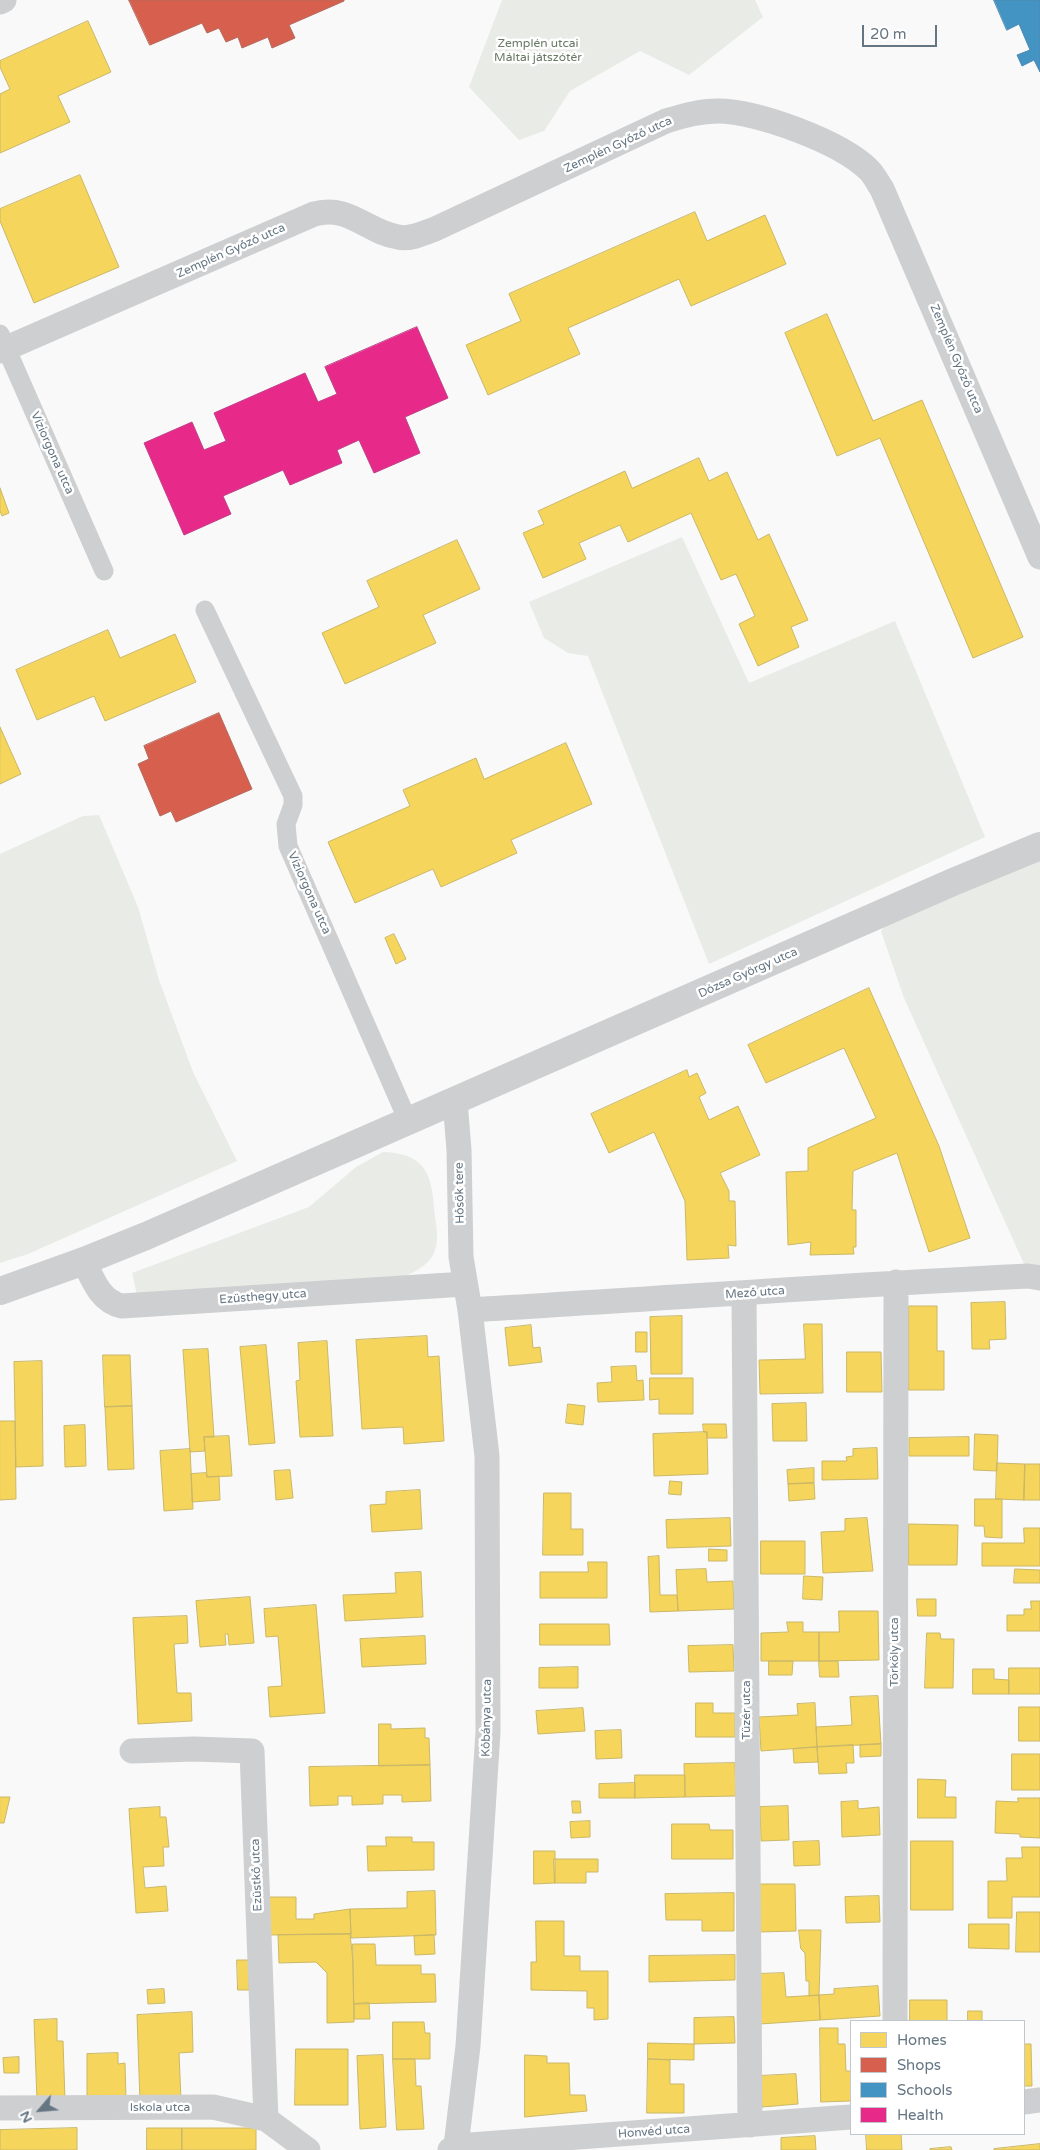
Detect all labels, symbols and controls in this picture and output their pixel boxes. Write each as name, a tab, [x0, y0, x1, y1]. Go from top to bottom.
scale bar	[865, 15, 940, 47]
text: 20 m	[870, 25, 907, 43]
park label: Zemplén utcai Máltai játszótér	[494, 37, 582, 65]
street label: Zemplén Győző utca	[562, 114, 674, 176]
street label: Zemplén Győző utca	[174, 221, 288, 281]
street label: Zemplén Győző utca	[926, 302, 986, 416]
street label: Víziorgona utca	[27, 409, 77, 497]
street label: Víziorgona utca	[284, 849, 334, 937]
street label: Dózsa György utca	[696, 945, 800, 1001]
street label: Hősök tere	[452, 1162, 468, 1224]
street label: Mező utca	[725, 1284, 785, 1302]
street label: Ezüsthegy utca	[219, 1287, 307, 1307]
street label: Törköly utca	[888, 1617, 902, 1687]
street label: Kőbánya utca	[479, 1679, 495, 1757]
street label: Tüzér utca	[740, 1680, 754, 1740]
street label: Ezüstkő utca	[249, 1838, 265, 1912]
legend	[850, 2020, 1025, 2135]
text: Homes	[897, 2031, 947, 2049]
text: Shops	[897, 2056, 941, 2074]
text: Schools	[897, 2081, 953, 2099]
north arrow	[15, 2085, 65, 2135]
street label: Iskola utca	[130, 2101, 190, 2115]
text: Health	[897, 2106, 944, 2124]
text: N	[16, 2108, 36, 2126]
street label: Honvéd utca	[618, 2122, 690, 2142]

